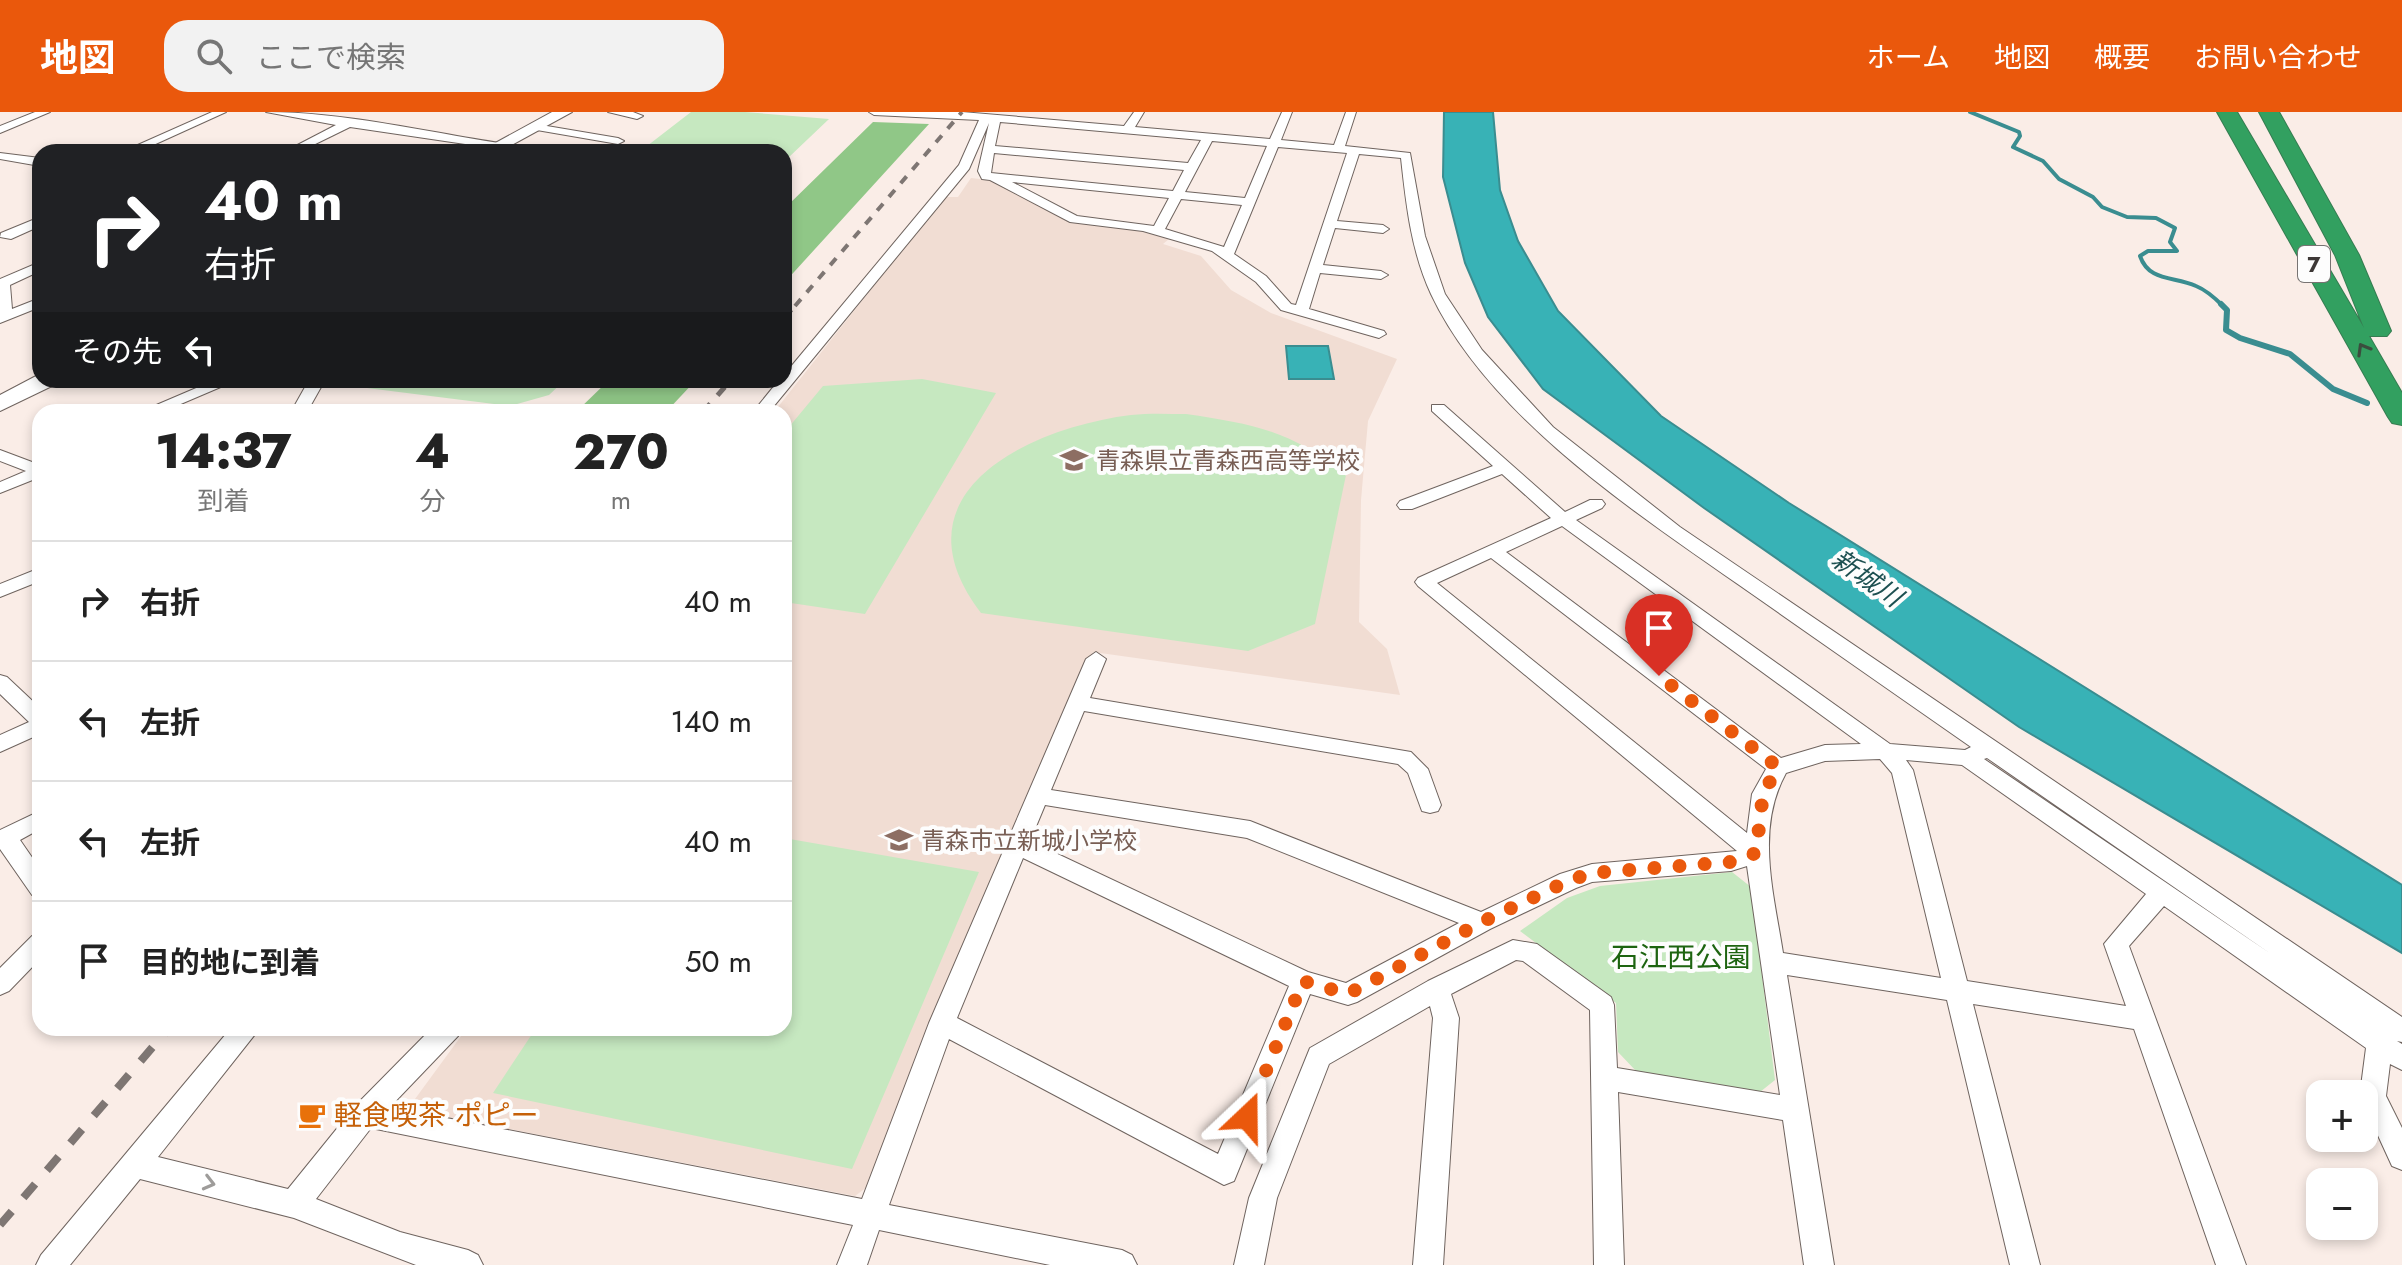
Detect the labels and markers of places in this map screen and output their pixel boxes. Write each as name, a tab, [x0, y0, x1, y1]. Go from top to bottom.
place label: 青森県立青森西高等学校	[1096, 443, 1360, 478]
school or university icon: 青森県立青森西高等学校	[1059, 445, 1089, 475]
pin	[1625, 594, 1693, 676]
place label: 青森市立新城小学校	[921, 823, 1137, 858]
school or university icon: 青森市立新城小学校	[884, 825, 914, 855]
place label: 軽食喫茶 ポピー	[334, 1095, 538, 1136]
cafe icon: 軽食喫茶 ポピー	[297, 1100, 327, 1130]

